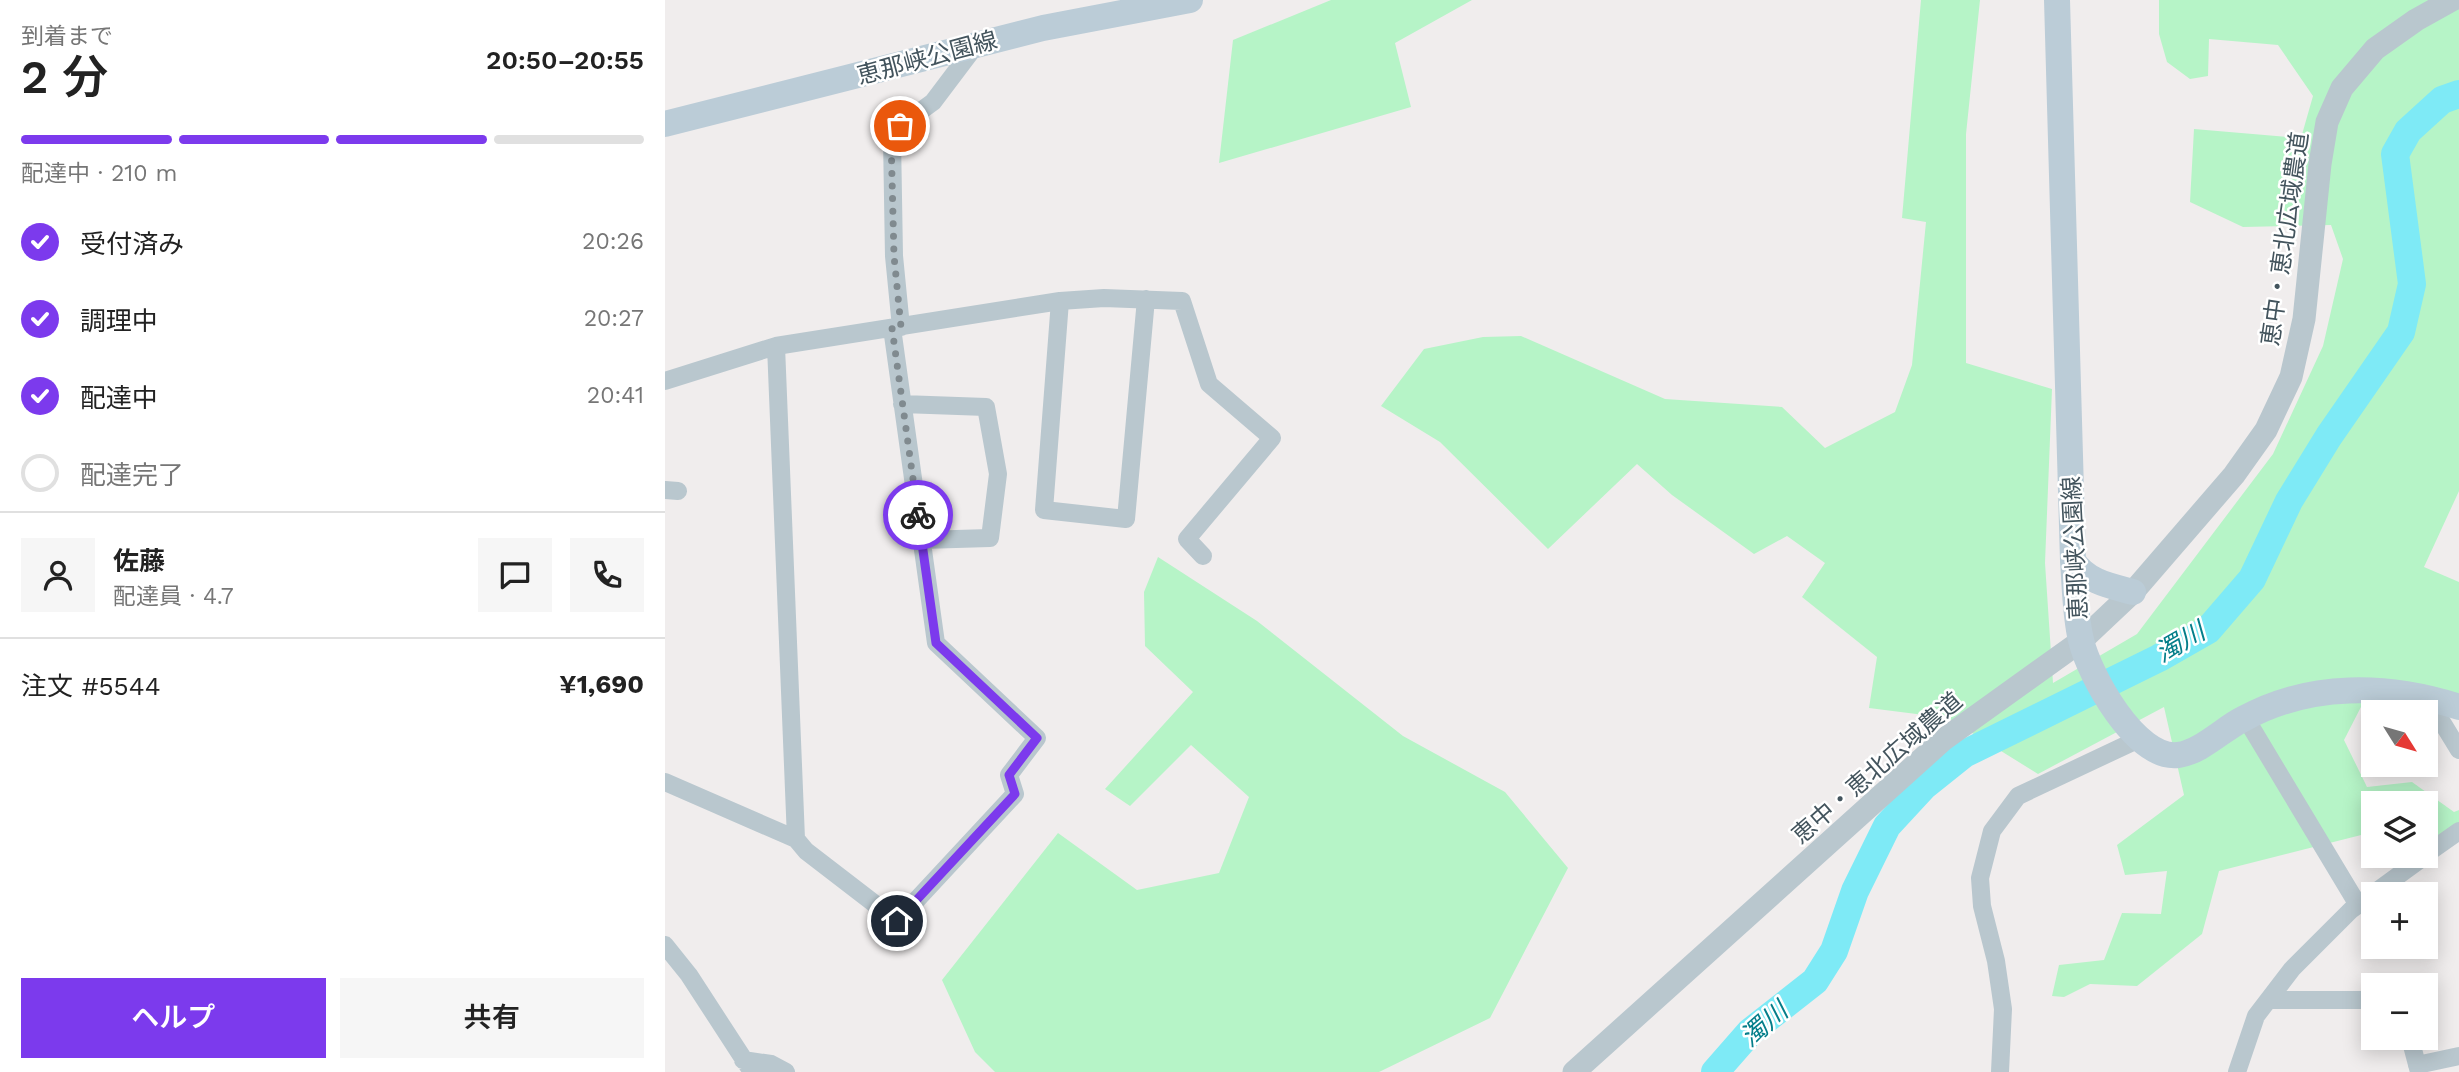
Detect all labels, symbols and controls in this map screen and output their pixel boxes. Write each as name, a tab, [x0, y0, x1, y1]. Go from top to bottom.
text: 到着まで	[21, 23, 113, 50]
street label: 恵那峡公園線	[854, 26, 1000, 90]
text: 20:50–20:55	[486, 45, 644, 75]
text: 2 分	[21, 50, 108, 104]
pin	[870, 96, 930, 156]
icon: bag	[881, 107, 919, 145]
street label: 恵中・恵北広域農道	[2256, 130, 2314, 348]
text: 配達中 · 210 m	[21, 160, 177, 187]
icon: check	[21, 223, 59, 261]
text: 20:26	[582, 228, 644, 255]
text: 受付済み	[80, 229, 184, 259]
icon: check	[21, 300, 59, 338]
text: 20:27	[584, 305, 644, 332]
text: 調理中	[80, 306, 158, 336]
icon: check	[21, 377, 59, 415]
text: 20:41	[587, 382, 644, 409]
text: 配達中	[80, 383, 158, 413]
text: 配達完了	[80, 460, 184, 490]
street label: 恵那峡公園線	[2057, 475, 2093, 621]
courier	[883, 480, 953, 550]
icon: bike	[899, 496, 937, 534]
button: person	[21, 538, 95, 612]
button: chat	[478, 538, 552, 612]
button: phone	[570, 538, 644, 612]
text: 佐藤	[113, 546, 165, 576]
text: 配達員 · 4.7	[113, 583, 234, 610]
water label: 濁川	[2150, 615, 2213, 668]
text: ¥1,690	[559, 669, 644, 699]
text: 注文 #5544	[21, 671, 161, 701]
street label: 恵中・恵北広域農道	[1786, 687, 1968, 849]
north arrow	[2361, 700, 2438, 777]
map controls	[2361, 700, 2438, 1050]
button: layers	[2361, 791, 2438, 868]
button: +	[2361, 882, 2438, 959]
pin	[867, 891, 927, 951]
icon: home	[878, 902, 916, 940]
button: −	[2361, 973, 2438, 1050]
button: ヘルプ	[21, 978, 326, 1058]
button: 共有	[340, 978, 644, 1058]
water label: 濁川	[1735, 994, 1796, 1052]

